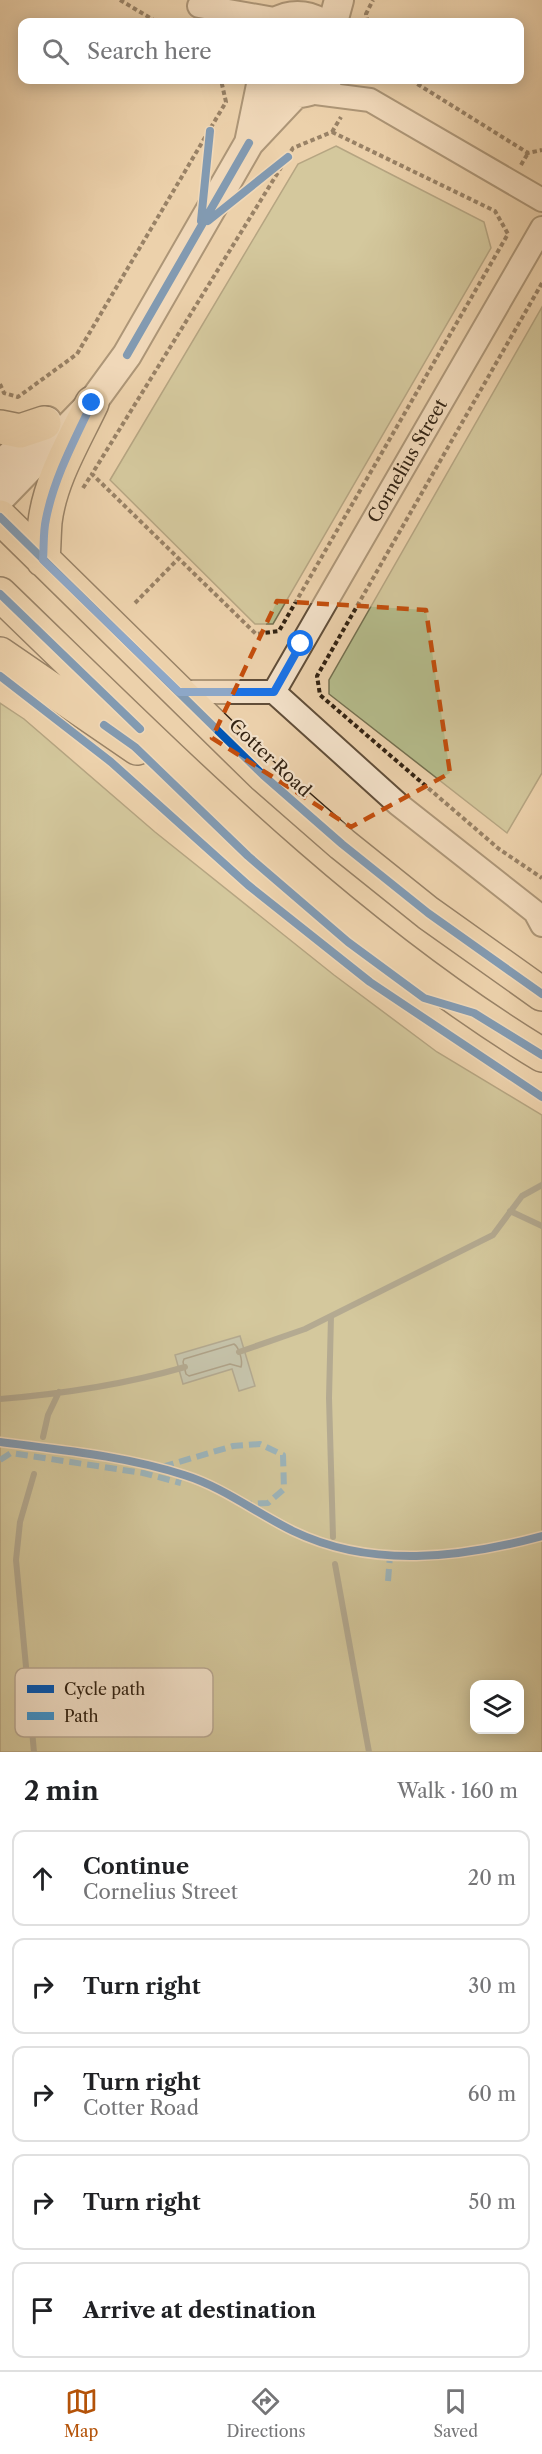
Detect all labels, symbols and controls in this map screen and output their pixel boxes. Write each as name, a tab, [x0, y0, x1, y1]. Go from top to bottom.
search box	[18, 18, 524, 84]
icon: search	[39, 35, 72, 68]
text: Search here	[87, 38, 212, 65]
route end	[78, 389, 104, 415]
street label: Cornelius Street	[363, 394, 452, 527]
route start	[287, 630, 313, 656]
street label: Cotter Road	[224, 714, 316, 802]
legend	[15, 1668, 213, 1737]
text: Cycle path	[64, 1679, 145, 1699]
map controls	[470, 1680, 524, 1734]
button: layers	[470, 1680, 524, 1734]
text: Path	[64, 1706, 98, 1726]
text: 2 min	[24, 1775, 99, 1807]
text: Walk · 160 m	[397, 1779, 518, 1803]
text: Continue	[83, 1853, 189, 1880]
icon: ahead	[26, 1862, 59, 1895]
text: 20 m	[468, 1866, 516, 1890]
text: Cornelius Street	[83, 1880, 238, 1904]
icon: right	[26, 1970, 59, 2003]
text: Turn right	[83, 1973, 201, 2000]
text: 30 m	[468, 1974, 516, 1998]
text: Turn right	[83, 2069, 201, 2096]
icon: right	[26, 2078, 59, 2111]
text: 60 m	[468, 2082, 516, 2106]
text: Cotter Road	[83, 2096, 199, 2120]
icon: right	[26, 2186, 59, 2219]
text: Turn right	[83, 2189, 201, 2216]
text: 50 m	[469, 2190, 516, 2214]
icon: arrive	[26, 2294, 59, 2327]
text: Arrive at destination	[83, 2297, 316, 2324]
tab: Map	[64, 2385, 98, 2441]
tab: Directions	[226, 2385, 305, 2441]
tab: Saved	[434, 2385, 478, 2441]

